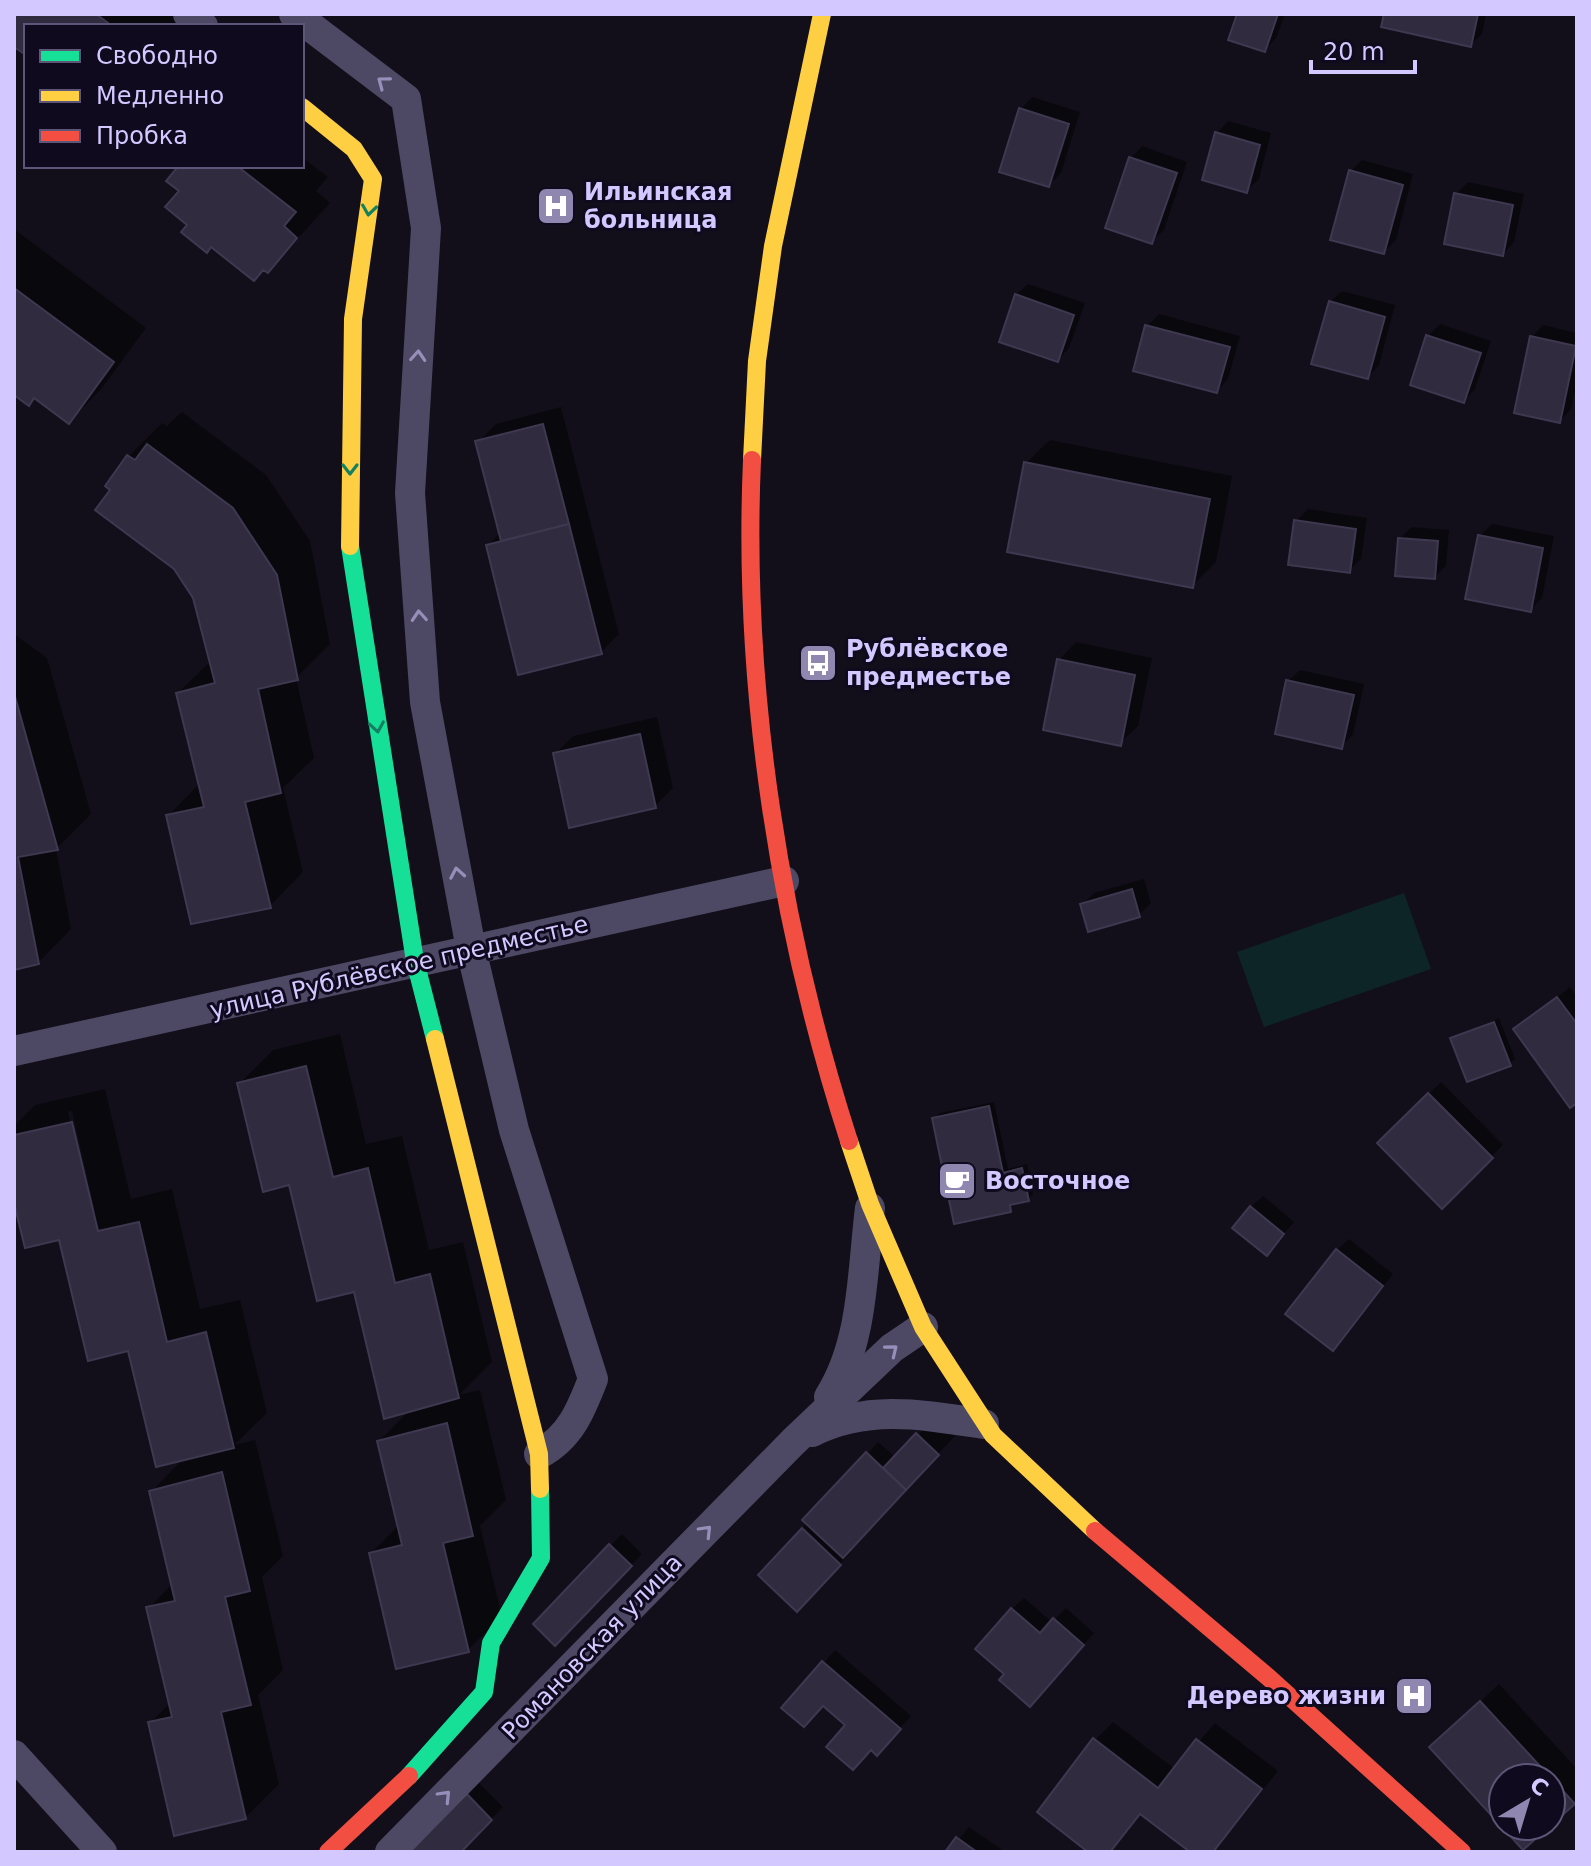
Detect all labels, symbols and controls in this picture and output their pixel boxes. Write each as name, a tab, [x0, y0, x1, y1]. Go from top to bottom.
legend	[24, 24, 304, 168]
scale bar	[1311, 24, 1415, 74]
text: 20 m	[1323, 38, 1385, 66]
text: Свободно	[96, 42, 218, 70]
one-way arrow	[377, 77, 391, 91]
text: Медленно	[96, 82, 224, 110]
text: Пробка	[96, 122, 188, 150]
place label: Ильинская больница	[584, 178, 732, 234]
hospital icon: Ильинская больница	[535, 185, 577, 227]
one-way arrow	[361, 203, 378, 217]
one-way arrow	[410, 349, 427, 362]
one-way arrow	[341, 463, 359, 476]
one-way arrow	[411, 609, 428, 622]
place label: Рублёвское предместье	[846, 635, 1011, 691]
bus stop icon: Рублёвское предместье	[797, 642, 839, 684]
one-way arrow	[368, 720, 385, 733]
one-way arrow	[449, 866, 466, 879]
street label: улица Рублёвское предместье	[207, 910, 591, 1024]
cafe icon: Восточное	[936, 1160, 978, 1202]
place label: Восточное	[985, 1167, 1130, 1195]
one-way arrow	[883, 1345, 898, 1359]
one-way arrow	[696, 1526, 711, 1540]
street label: Романовская улица	[496, 1548, 688, 1746]
hospital icon: Дерево жизни	[1393, 1675, 1435, 1717]
place label: Дерево жизни	[1187, 1682, 1386, 1710]
north arrow	[1487, 1762, 1567, 1842]
text: С	[1525, 1772, 1553, 1801]
one-way arrow	[436, 1791, 450, 1805]

